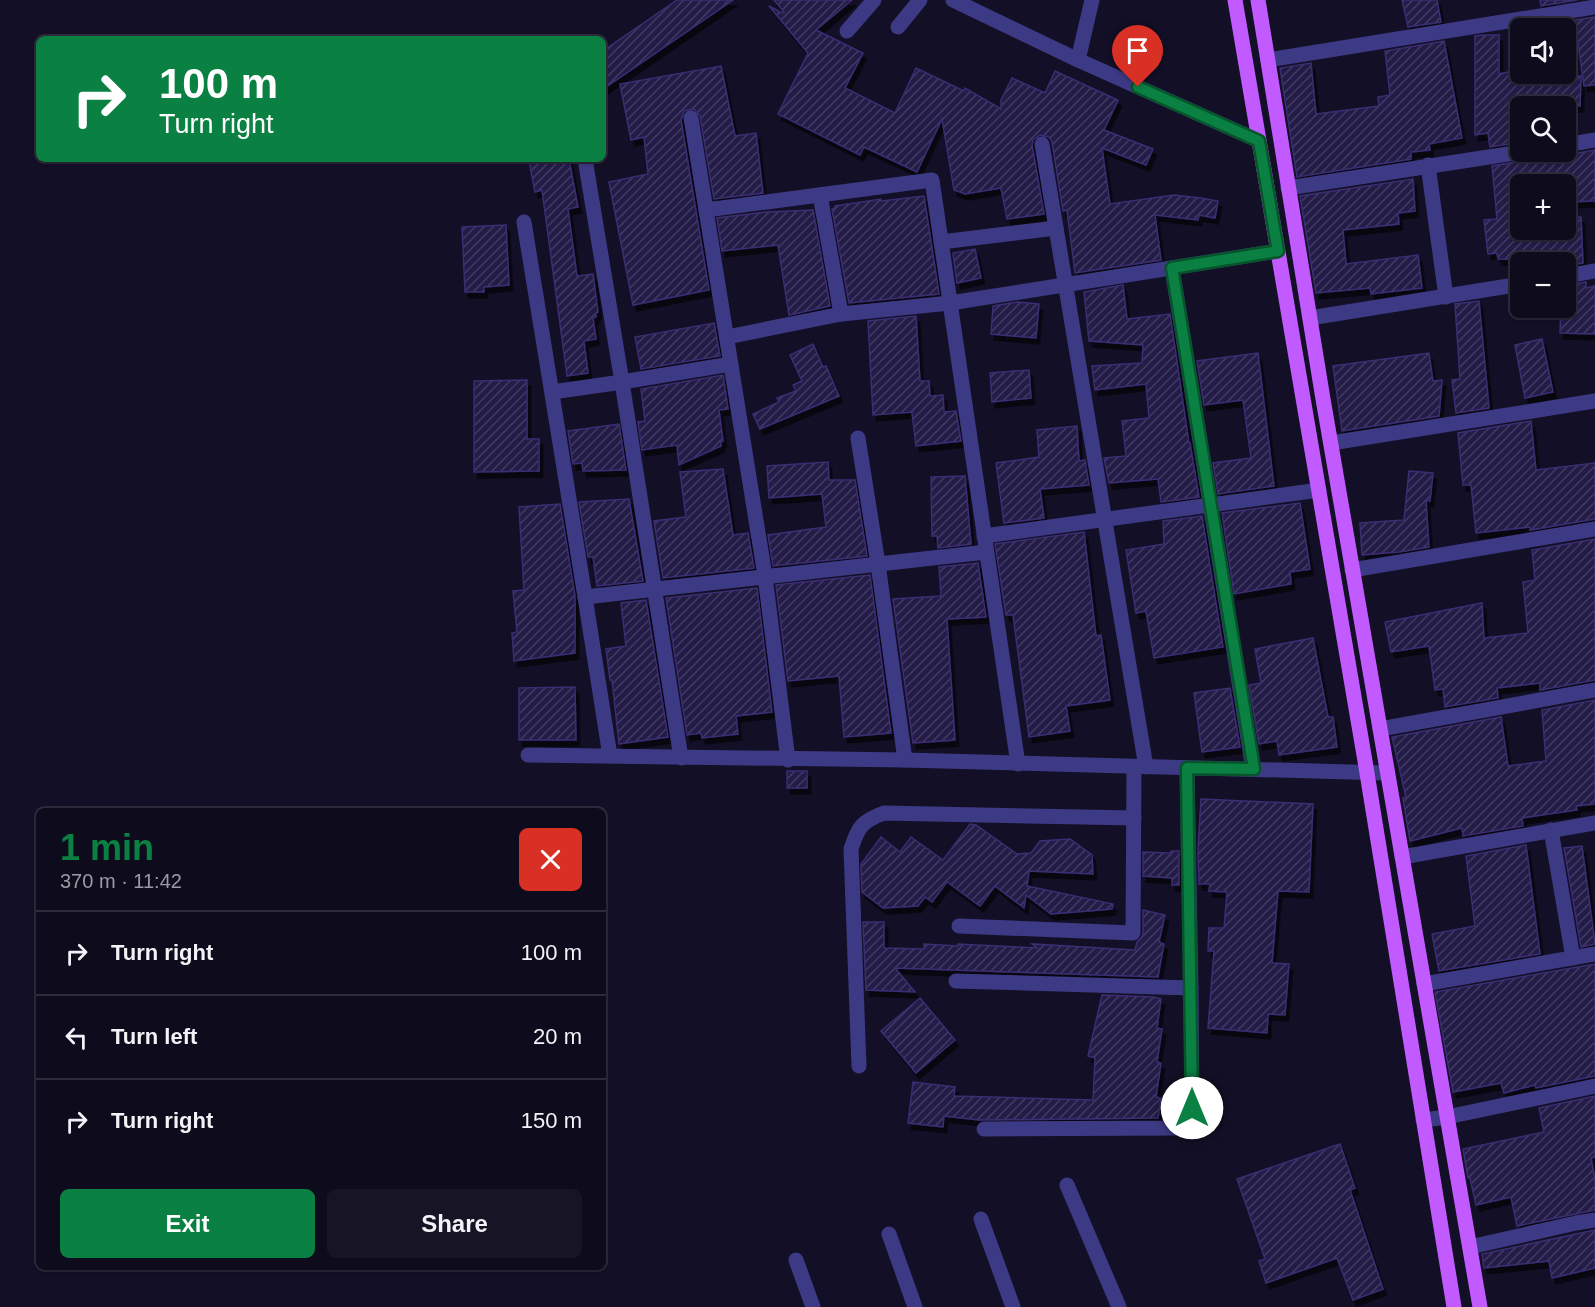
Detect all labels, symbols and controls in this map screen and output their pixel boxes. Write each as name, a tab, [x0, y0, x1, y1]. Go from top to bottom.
map controls	[1510, 18, 1576, 318]
button: sound	[1510, 18, 1576, 84]
pin	[1112, 25, 1163, 87]
icon: arrive	[1121, 34, 1154, 67]
icon: right	[60, 60, 138, 138]
text: 100 m	[159, 60, 278, 107]
button: search	[1510, 96, 1576, 162]
text: Turn right	[159, 109, 274, 139]
button: +	[1510, 174, 1576, 240]
button: −	[1510, 252, 1576, 318]
text: 1 min	[60, 827, 154, 868]
button: close	[519, 828, 582, 891]
text: 370 m · 11:42	[60, 870, 182, 892]
icon: right	[60, 937, 93, 970]
text: Turn right	[111, 940, 213, 965]
text: 100 m	[521, 940, 582, 965]
icon: left	[60, 1021, 93, 1054]
text: Turn left	[111, 1024, 197, 1049]
text: 20 m	[533, 1024, 582, 1049]
position arrow	[1160, 1076, 1224, 1140]
icon: right	[60, 1105, 93, 1138]
text: Turn right	[111, 1108, 213, 1133]
text: 150 m	[521, 1108, 582, 1133]
button: Exit	[60, 1189, 315, 1258]
button: Share	[327, 1189, 582, 1258]

